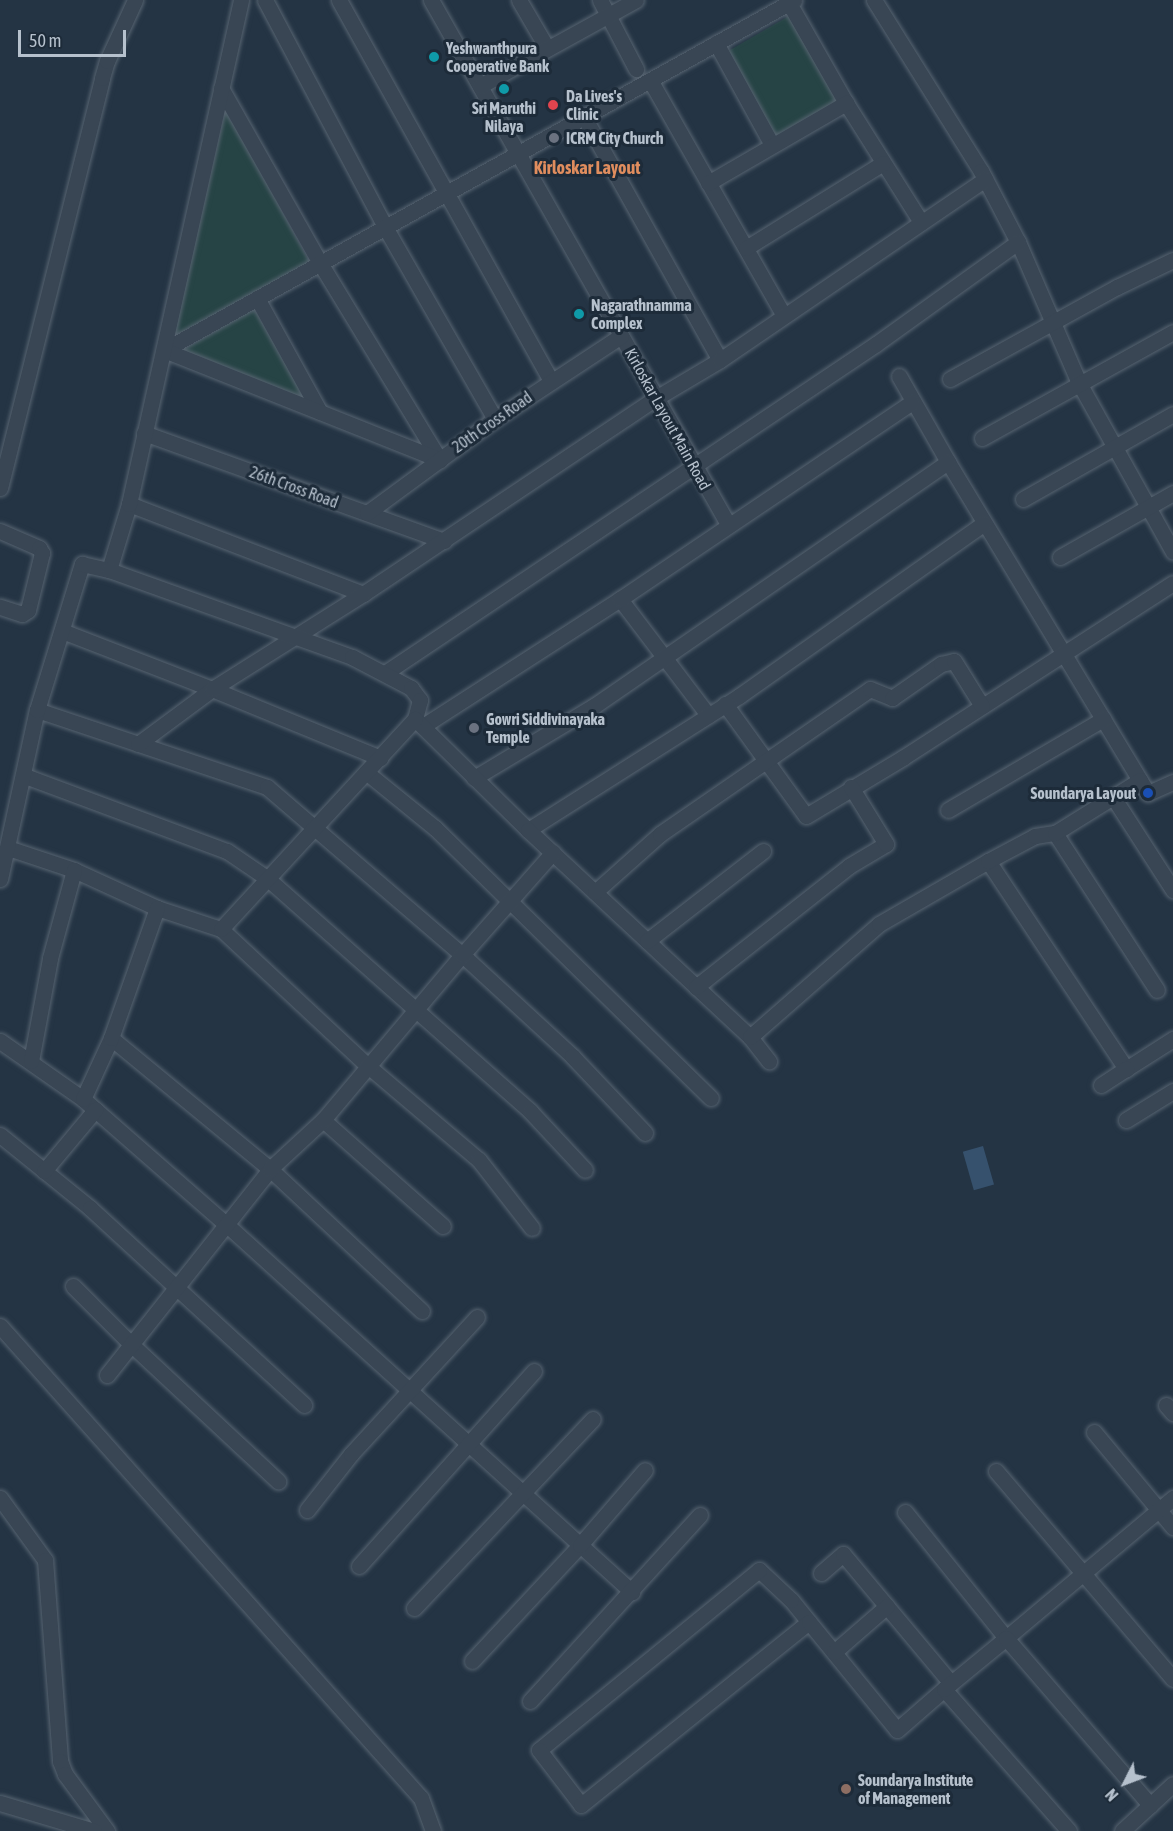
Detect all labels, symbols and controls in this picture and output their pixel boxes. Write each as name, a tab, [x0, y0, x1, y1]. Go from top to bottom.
scale bar	[21, 18, 129, 56]
text: 50 m	[29, 30, 61, 51]
place label: Yeshwanthpura Cooperative Bank	[446, 38, 549, 76]
marker: Yeshwanthpura Cooperative Bank	[427, 50, 441, 64]
marker: Sri Maruthi Nilaya	[497, 82, 511, 96]
place label: Da Lives's Clinic	[566, 86, 622, 124]
marker: Da Lives's Clinic	[544, 96, 562, 114]
place label: Sri Maruthi Nilaya	[472, 98, 536, 136]
place label: ICRM City Church	[566, 128, 664, 148]
marker: ICRM City Church	[547, 131, 561, 145]
district label: Kirloskar Layout	[534, 157, 640, 179]
place label: Nagarathnamma Complex	[591, 295, 692, 333]
marker: Nagarathnamma Complex	[572, 307, 586, 321]
street label: Kirloskar Layout Main Road	[621, 345, 715, 493]
street label: 20th Cross Road	[448, 387, 536, 457]
street label: 26th Cross Road	[247, 462, 341, 512]
place label: Gowri Siddivinayaka Temple	[486, 709, 605, 747]
marker: Gowri Siddivinayaka Temple	[467, 721, 481, 735]
place label: Soundarya Layout	[1031, 783, 1136, 803]
marker: Soundarya Layout	[1141, 786, 1155, 800]
north arrow	[1095, 1753, 1155, 1813]
place label: Soundarya Institute of Management	[858, 1770, 973, 1808]
marker: Soundarya Institute of Management	[839, 1782, 853, 1796]
text: N	[1102, 1786, 1121, 1805]

